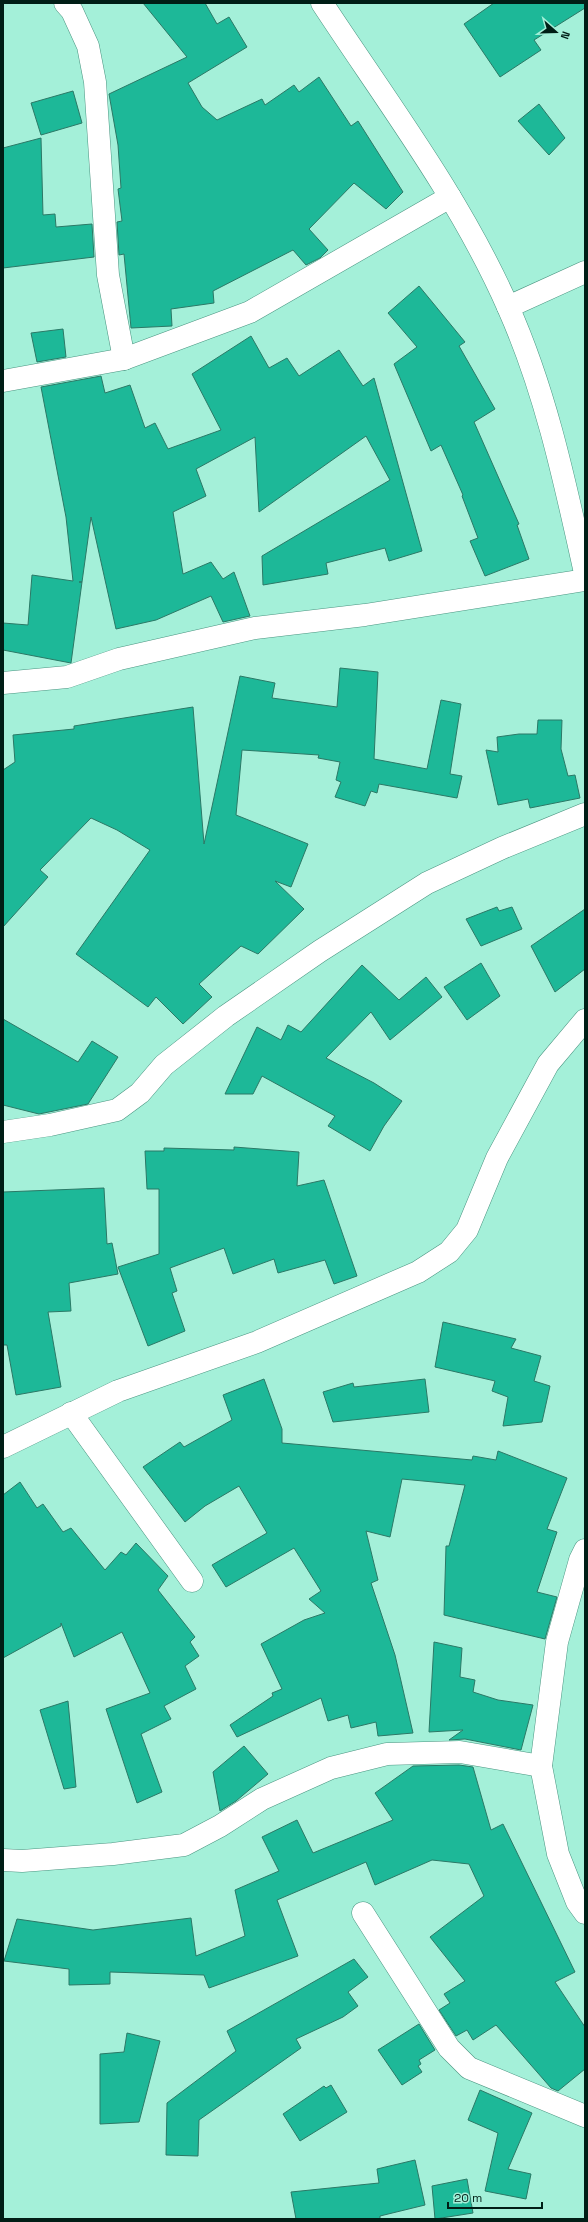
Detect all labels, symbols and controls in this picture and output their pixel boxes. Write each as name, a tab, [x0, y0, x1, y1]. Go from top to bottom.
north arrow	[536, 12, 576, 52]
text: N	[558, 30, 573, 41]
scale bar	[448, 2184, 542, 2210]
text: 20 m	[454, 2190, 482, 2206]

